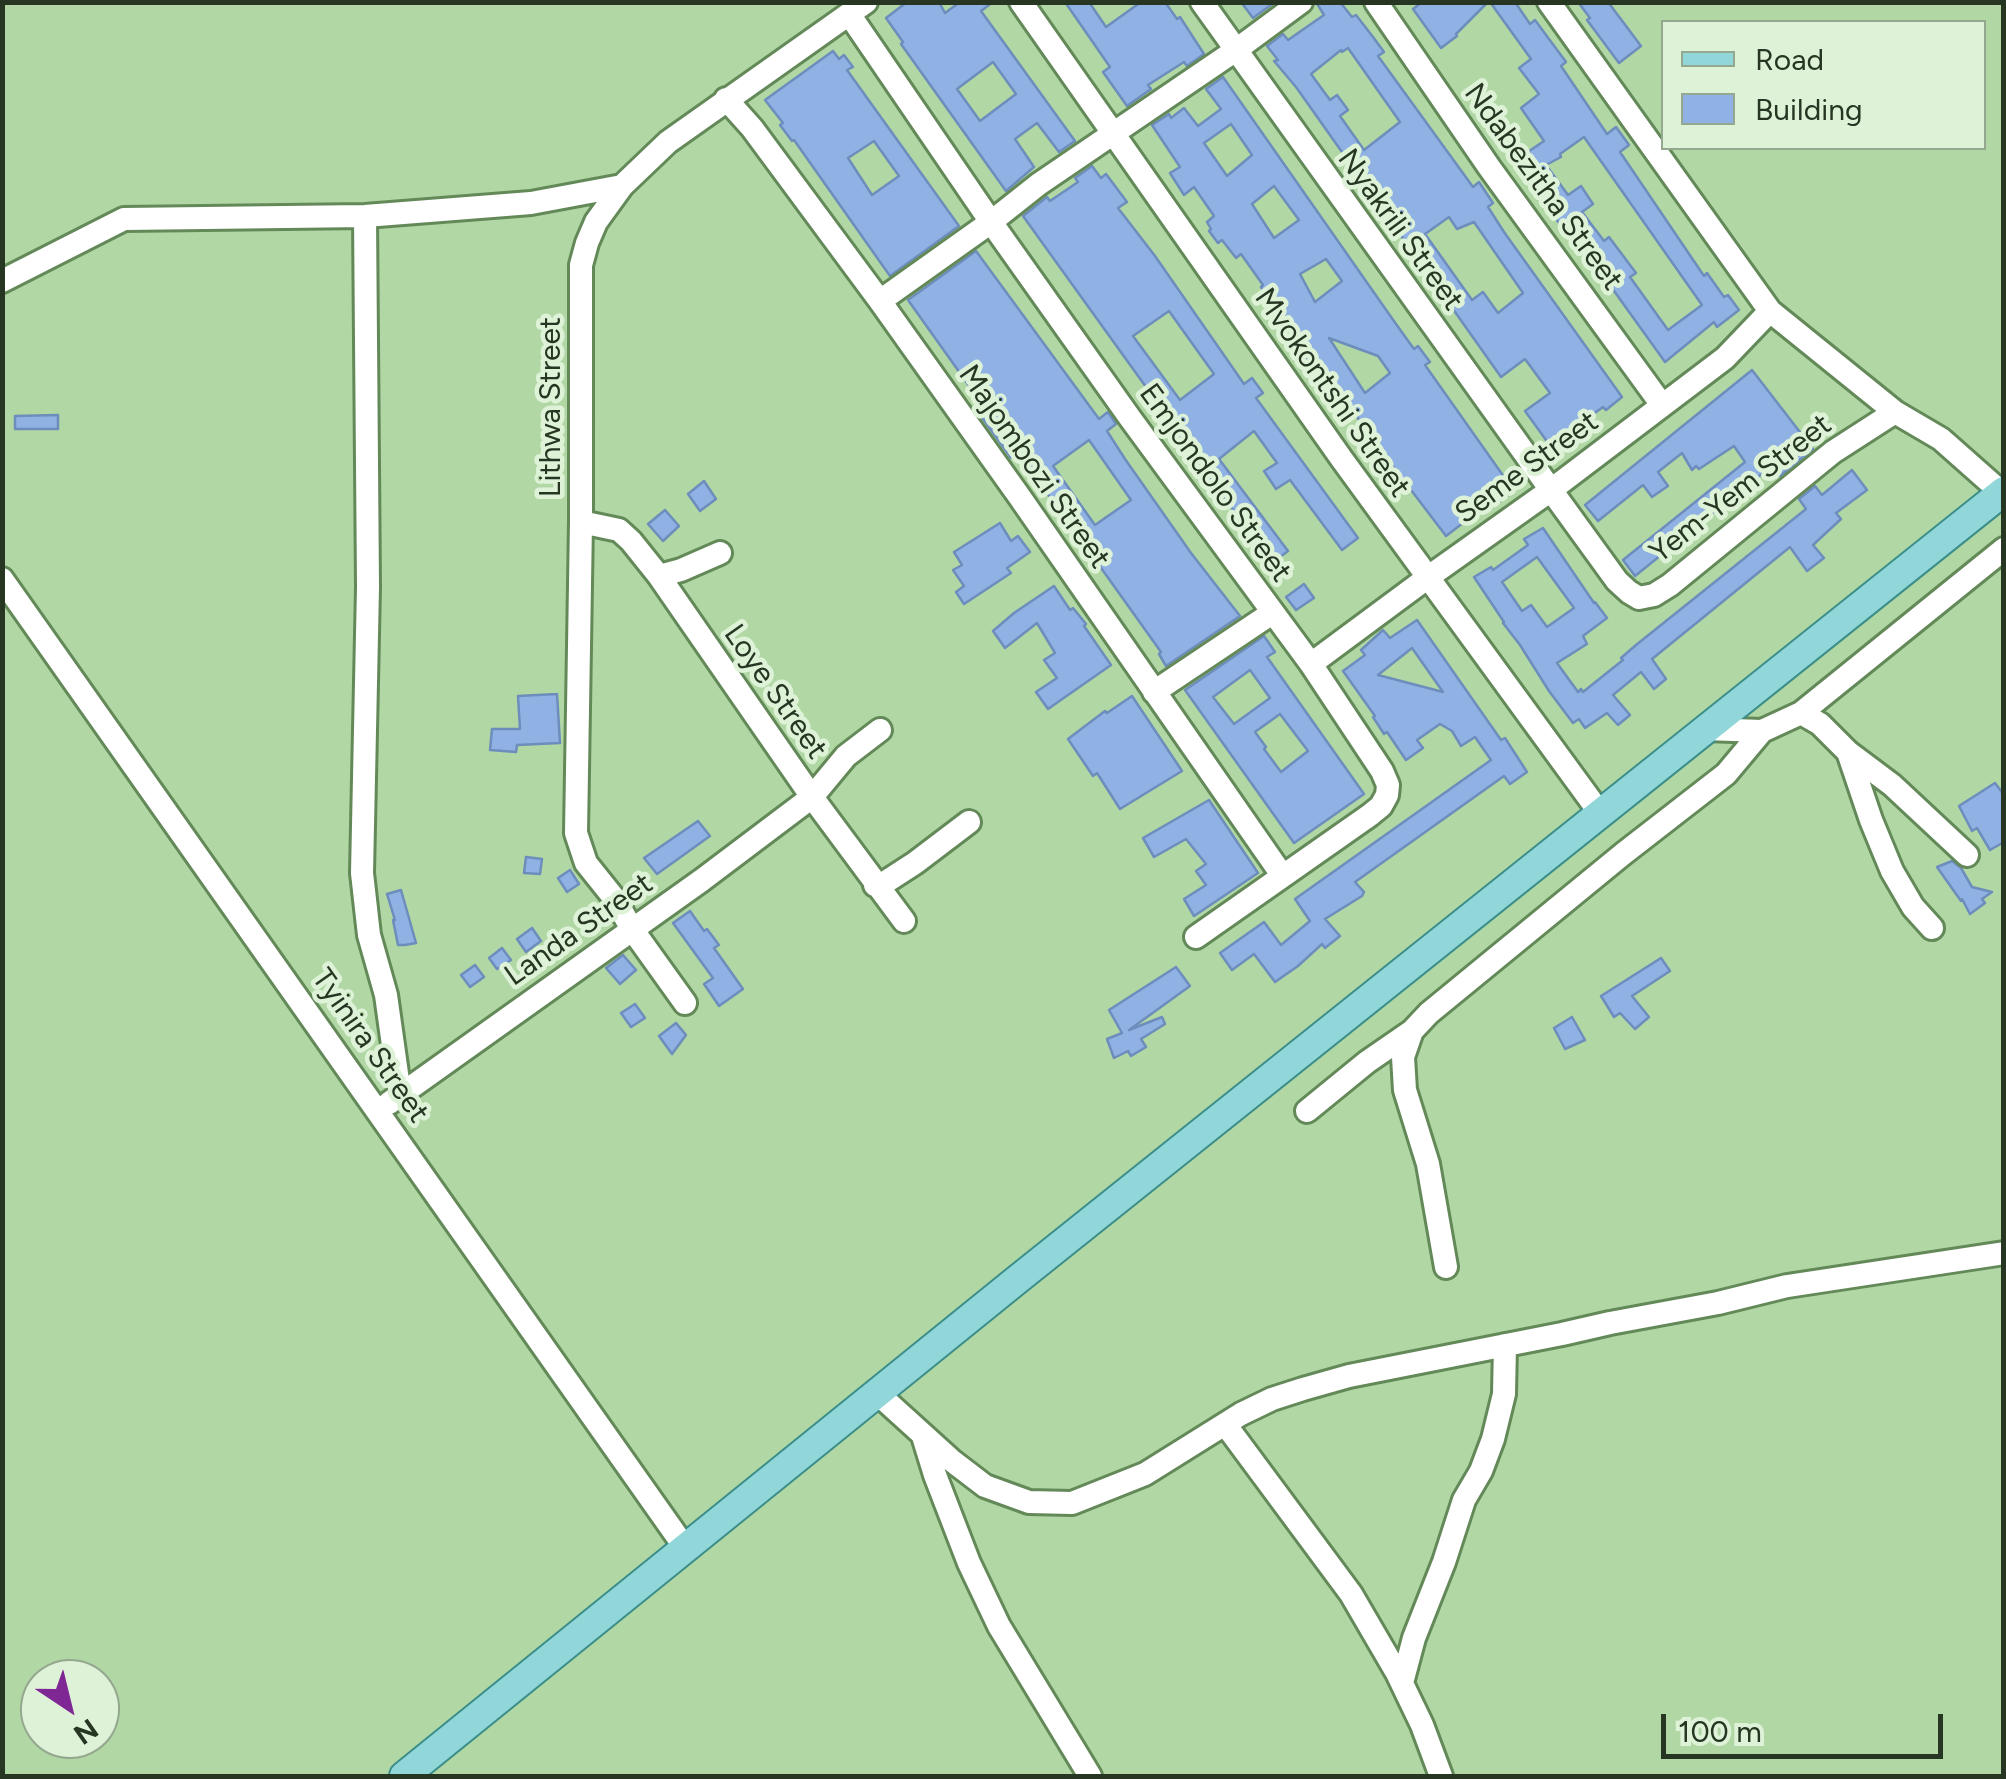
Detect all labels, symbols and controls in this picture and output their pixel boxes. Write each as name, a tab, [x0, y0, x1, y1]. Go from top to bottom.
legend	[1661, 20, 1986, 150]
text: Road	[1755, 41, 1824, 78]
street label: Ndabezitha Street	[1456, 77, 1630, 297]
text: Building	[1755, 91, 1863, 128]
street label: Nyakrili Street	[1329, 142, 1471, 318]
street label: Mvokontshi Street	[1246, 282, 1418, 504]
street label: Lithwa Street	[533, 317, 569, 497]
street label: Majombozi Street	[950, 358, 1118, 576]
street label: Emjondolo Street	[1131, 377, 1299, 589]
street label: Seme Street	[1448, 404, 1606, 532]
street label: Yem-Yem Street	[1643, 407, 1839, 571]
street label: Loye Street	[716, 618, 834, 766]
street label: Landa Street	[498, 866, 660, 994]
street label: Tyinira Street	[304, 962, 436, 1130]
north arrow	[20, 1659, 120, 1759]
scale bar	[1666, 1694, 1948, 1756]
text: N	[67, 1712, 105, 1752]
text: 100 m	[1678, 1713, 1762, 1750]

